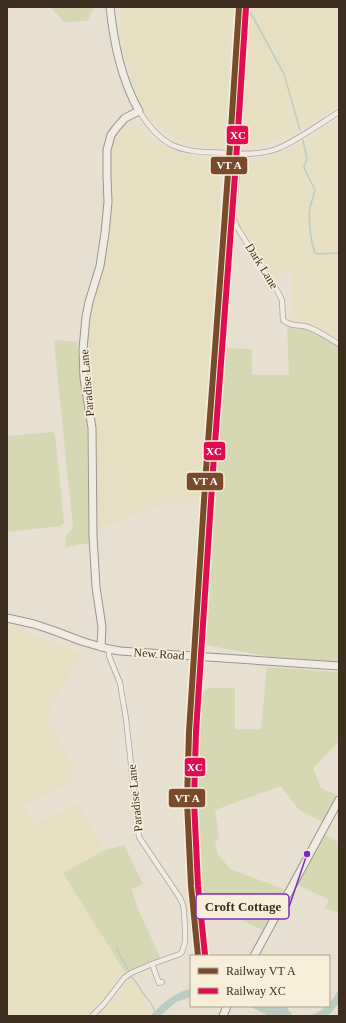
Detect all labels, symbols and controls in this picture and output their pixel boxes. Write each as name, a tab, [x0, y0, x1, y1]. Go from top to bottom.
line badge: XC	[226, 125, 249, 145]
text: XC	[230, 129, 246, 141]
line badge: VT A	[210, 156, 248, 175]
text: VT A	[216, 159, 242, 171]
street label: Dark Lane	[243, 241, 281, 291]
street label: Paradise Lane	[77, 349, 97, 417]
line badge: XC	[203, 441, 226, 461]
text: XC	[206, 445, 222, 457]
line badge: VT A	[186, 472, 224, 491]
text: VT A	[192, 475, 218, 487]
street label: New Road	[133, 645, 185, 663]
line badge: XC	[184, 757, 206, 777]
text: XC	[187, 761, 203, 773]
street label: Paradise Lane	[125, 764, 145, 832]
line badge: VT A	[168, 788, 206, 808]
text: VT A	[174, 792, 200, 804]
callout: Croft Cottage	[196, 894, 289, 919]
text: Croft Cottage	[205, 899, 282, 914]
legend	[190, 955, 330, 1007]
text: Railway VT A	[226, 964, 296, 978]
text: Railway XC	[226, 984, 286, 998]

